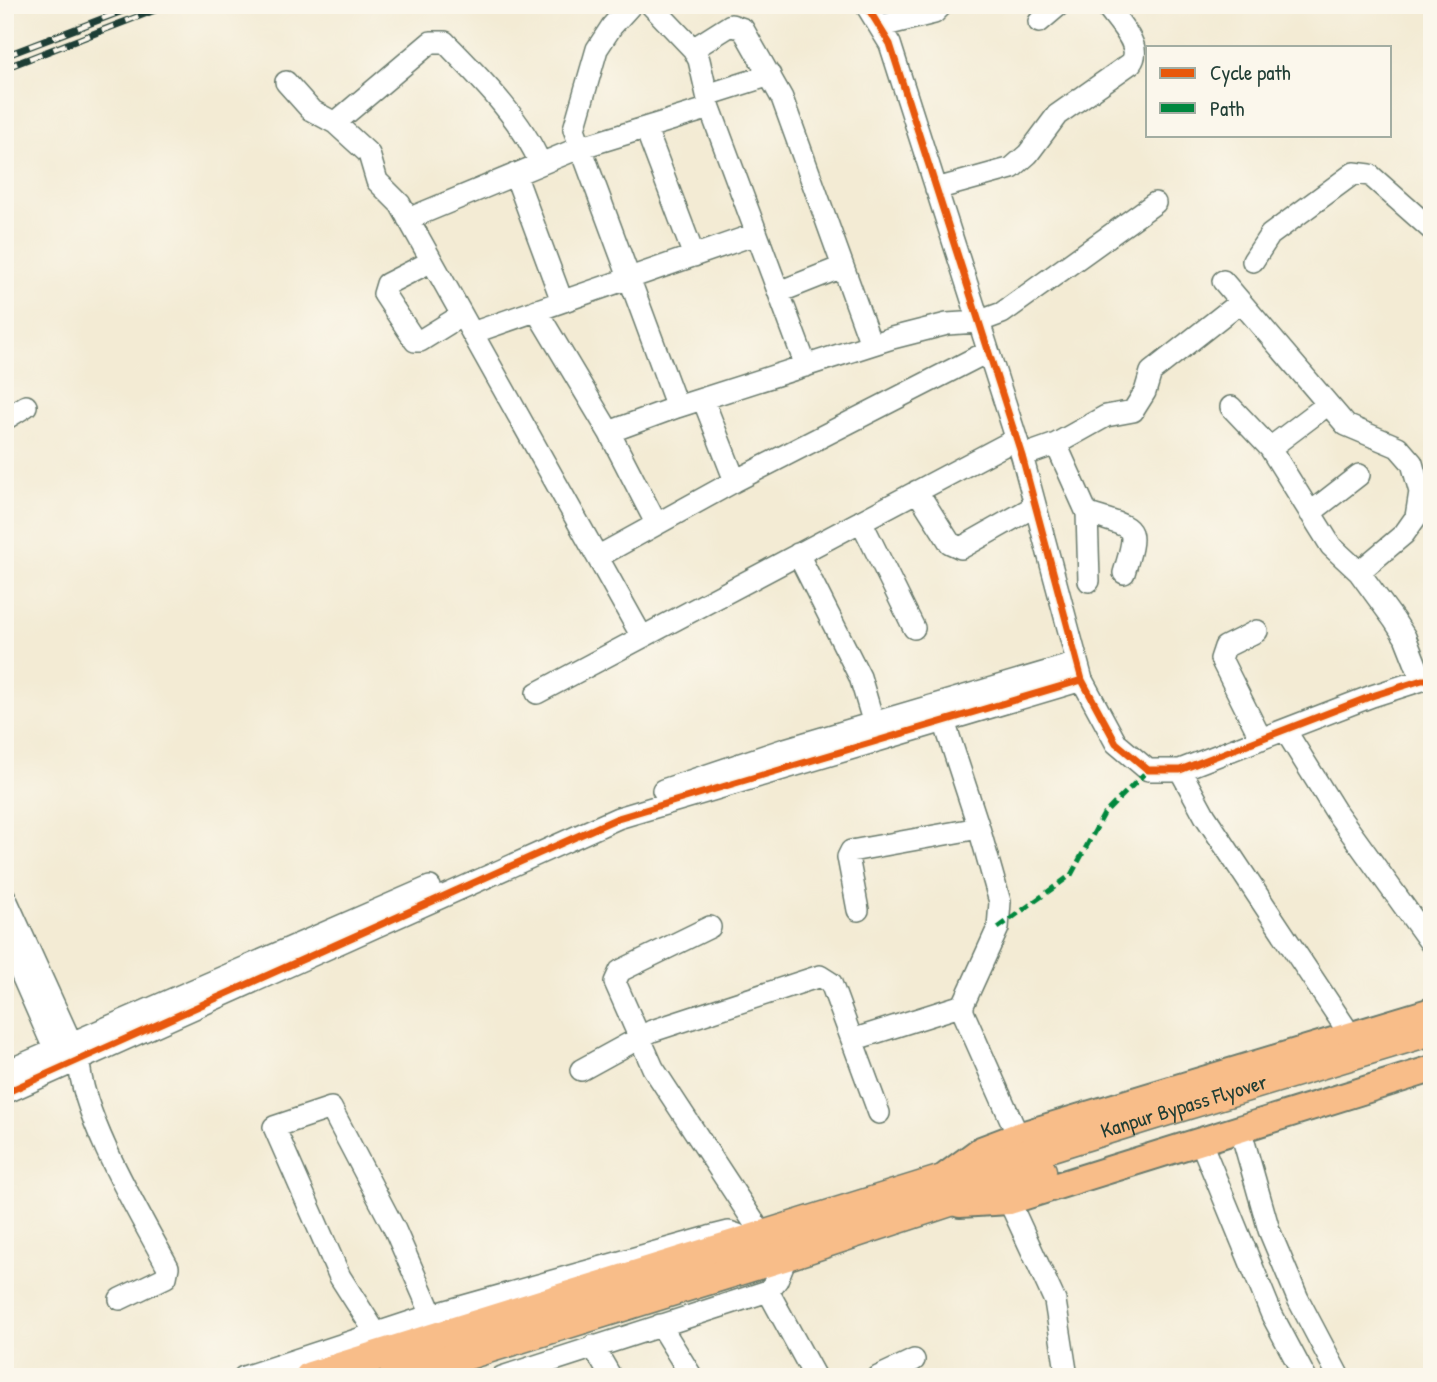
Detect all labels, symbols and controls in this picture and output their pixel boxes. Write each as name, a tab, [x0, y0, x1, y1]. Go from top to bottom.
legend	[1146, 46, 1392, 136]
text: Cycle path	[1210, 58, 1291, 87]
text: Path	[1210, 94, 1245, 123]
street label: Kanpur Bypass Flyover	[1097, 1066, 1270, 1144]

